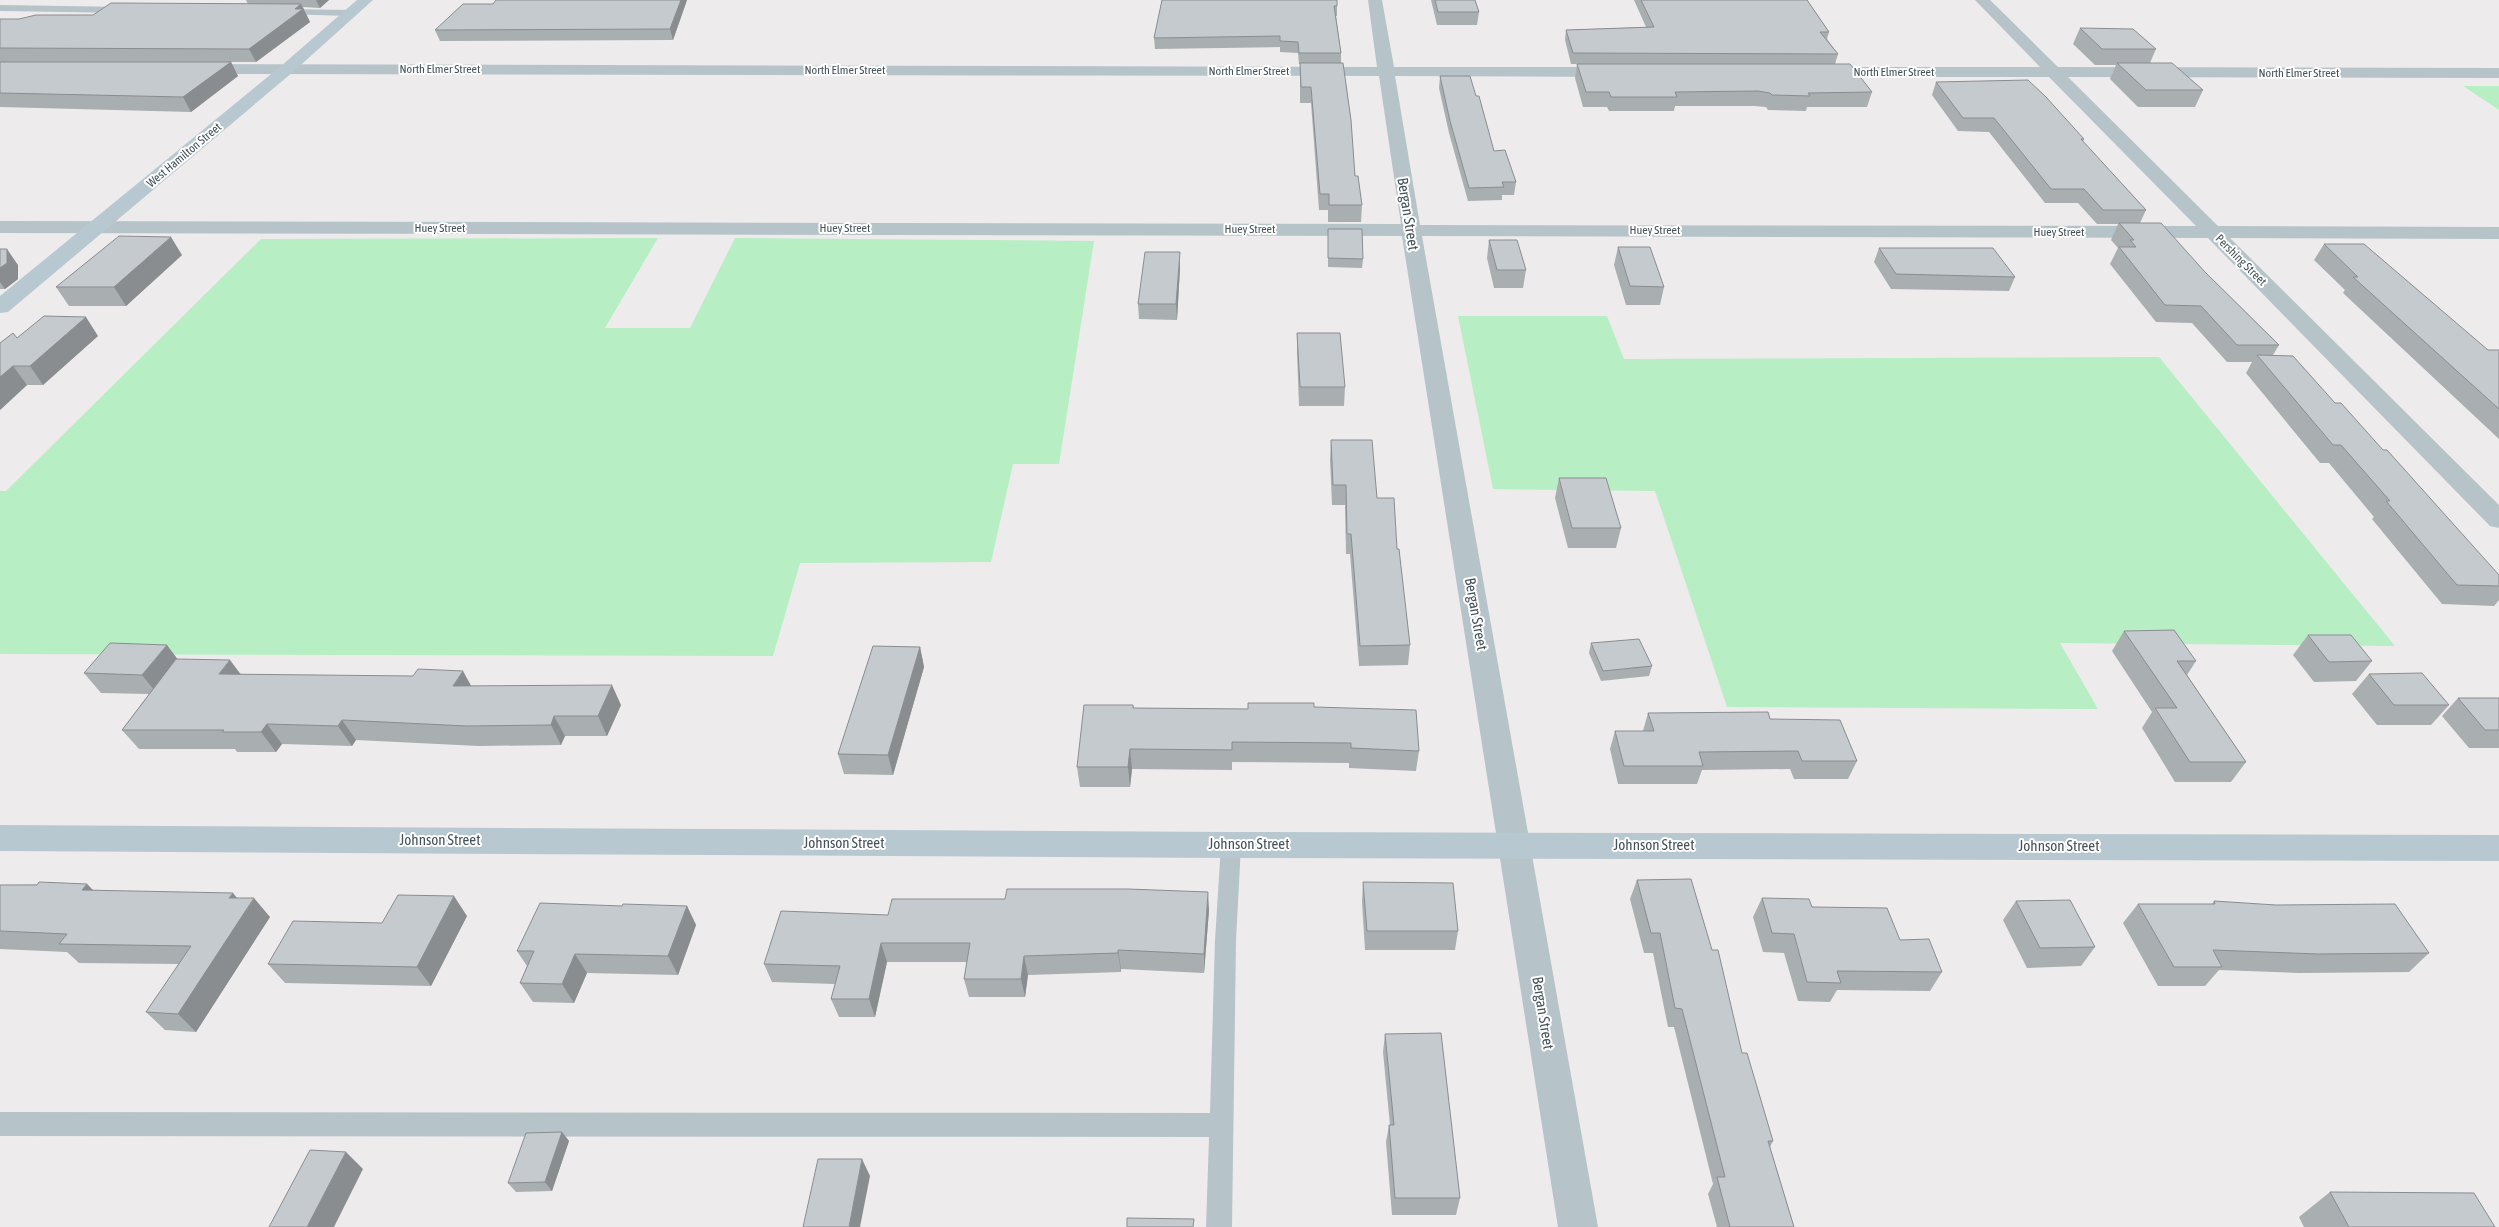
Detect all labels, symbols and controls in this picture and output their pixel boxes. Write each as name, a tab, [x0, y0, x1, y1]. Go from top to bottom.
street label: North Elmer Street	[400, 62, 481, 76]
street label: North Elmer Street	[805, 63, 886, 77]
street label: North Elmer Street	[1209, 64, 1290, 78]
street label: North Elmer Street	[1854, 65, 1935, 79]
street label: North Elmer Street	[2259, 66, 2340, 80]
street label: West Hamilton Street	[144, 119, 225, 190]
street label: Bergan Street	[1394, 176, 1423, 251]
street label: Huey Street	[414, 221, 466, 235]
street label: Huey Street	[819, 221, 871, 235]
street label: Huey Street	[1224, 222, 1276, 236]
street label: Huey Street	[1629, 223, 1681, 237]
street label: Huey Street	[2033, 225, 2085, 239]
street label: Pershing Street	[2213, 232, 2270, 289]
street label: Bergan Street	[1462, 576, 1491, 651]
street label: Johnson Street	[400, 831, 481, 848]
street label: Johnson Street	[804, 834, 885, 851]
street label: Johnson Street	[1209, 835, 1290, 852]
street label: Johnson Street	[1614, 836, 1695, 853]
street label: Johnson Street	[2019, 837, 2100, 854]
street label: Bergan Street	[1529, 975, 1558, 1050]

